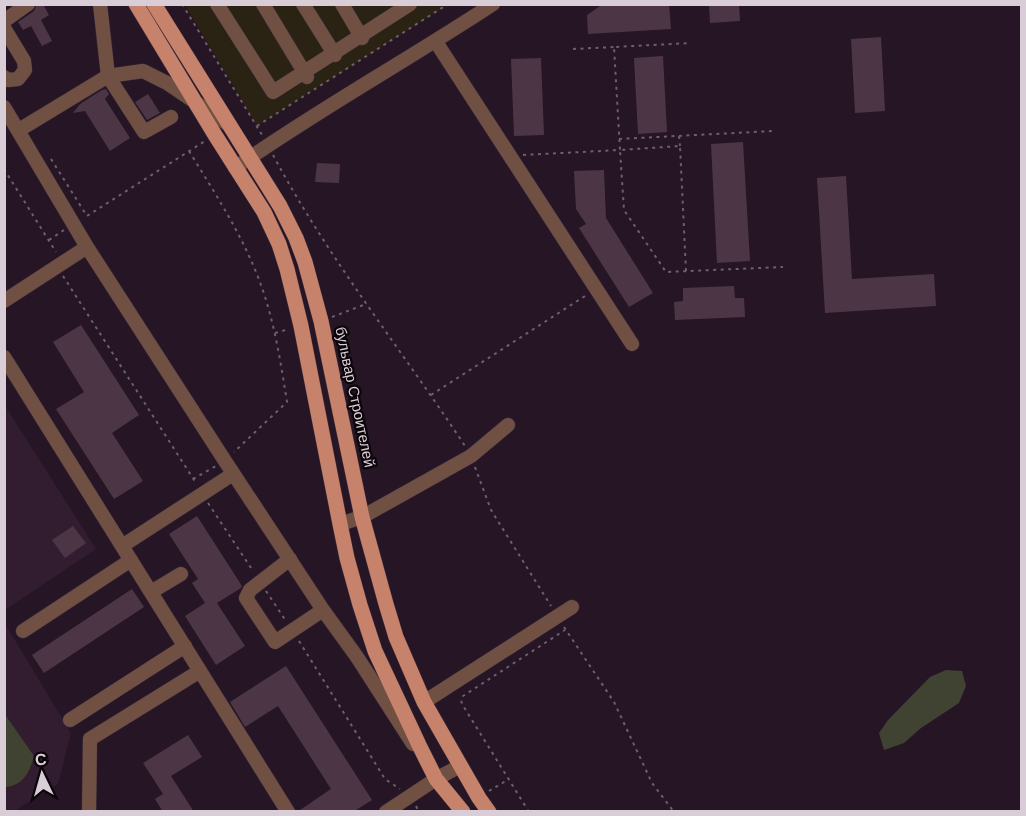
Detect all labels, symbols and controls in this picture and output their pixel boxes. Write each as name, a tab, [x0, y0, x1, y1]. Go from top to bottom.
street label: бульвар Строителей	[330, 325, 380, 469]
north arrow	[12, 744, 72, 804]
text: С	[34, 749, 48, 771]

